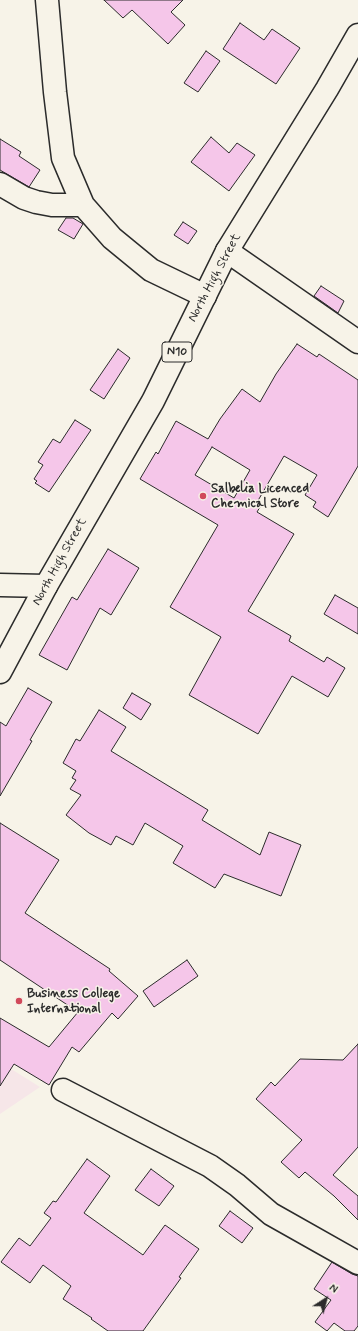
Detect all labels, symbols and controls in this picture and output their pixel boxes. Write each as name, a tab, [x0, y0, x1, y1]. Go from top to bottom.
street label: North High Street	[185, 231, 245, 325]
road number: N10	[162, 342, 192, 362]
place label: Salbelia Licenced Chemical Store	[211, 481, 309, 512]
marker: Salbelia Licenced Chemical Store	[198, 491, 208, 501]
street label: North High Street	[29, 515, 91, 609]
place label: Business College International	[27, 986, 120, 1017]
marker: Business College International	[14, 996, 24, 1006]
north arrow	[306, 1279, 346, 1319]
text: N	[326, 1281, 340, 1297]

